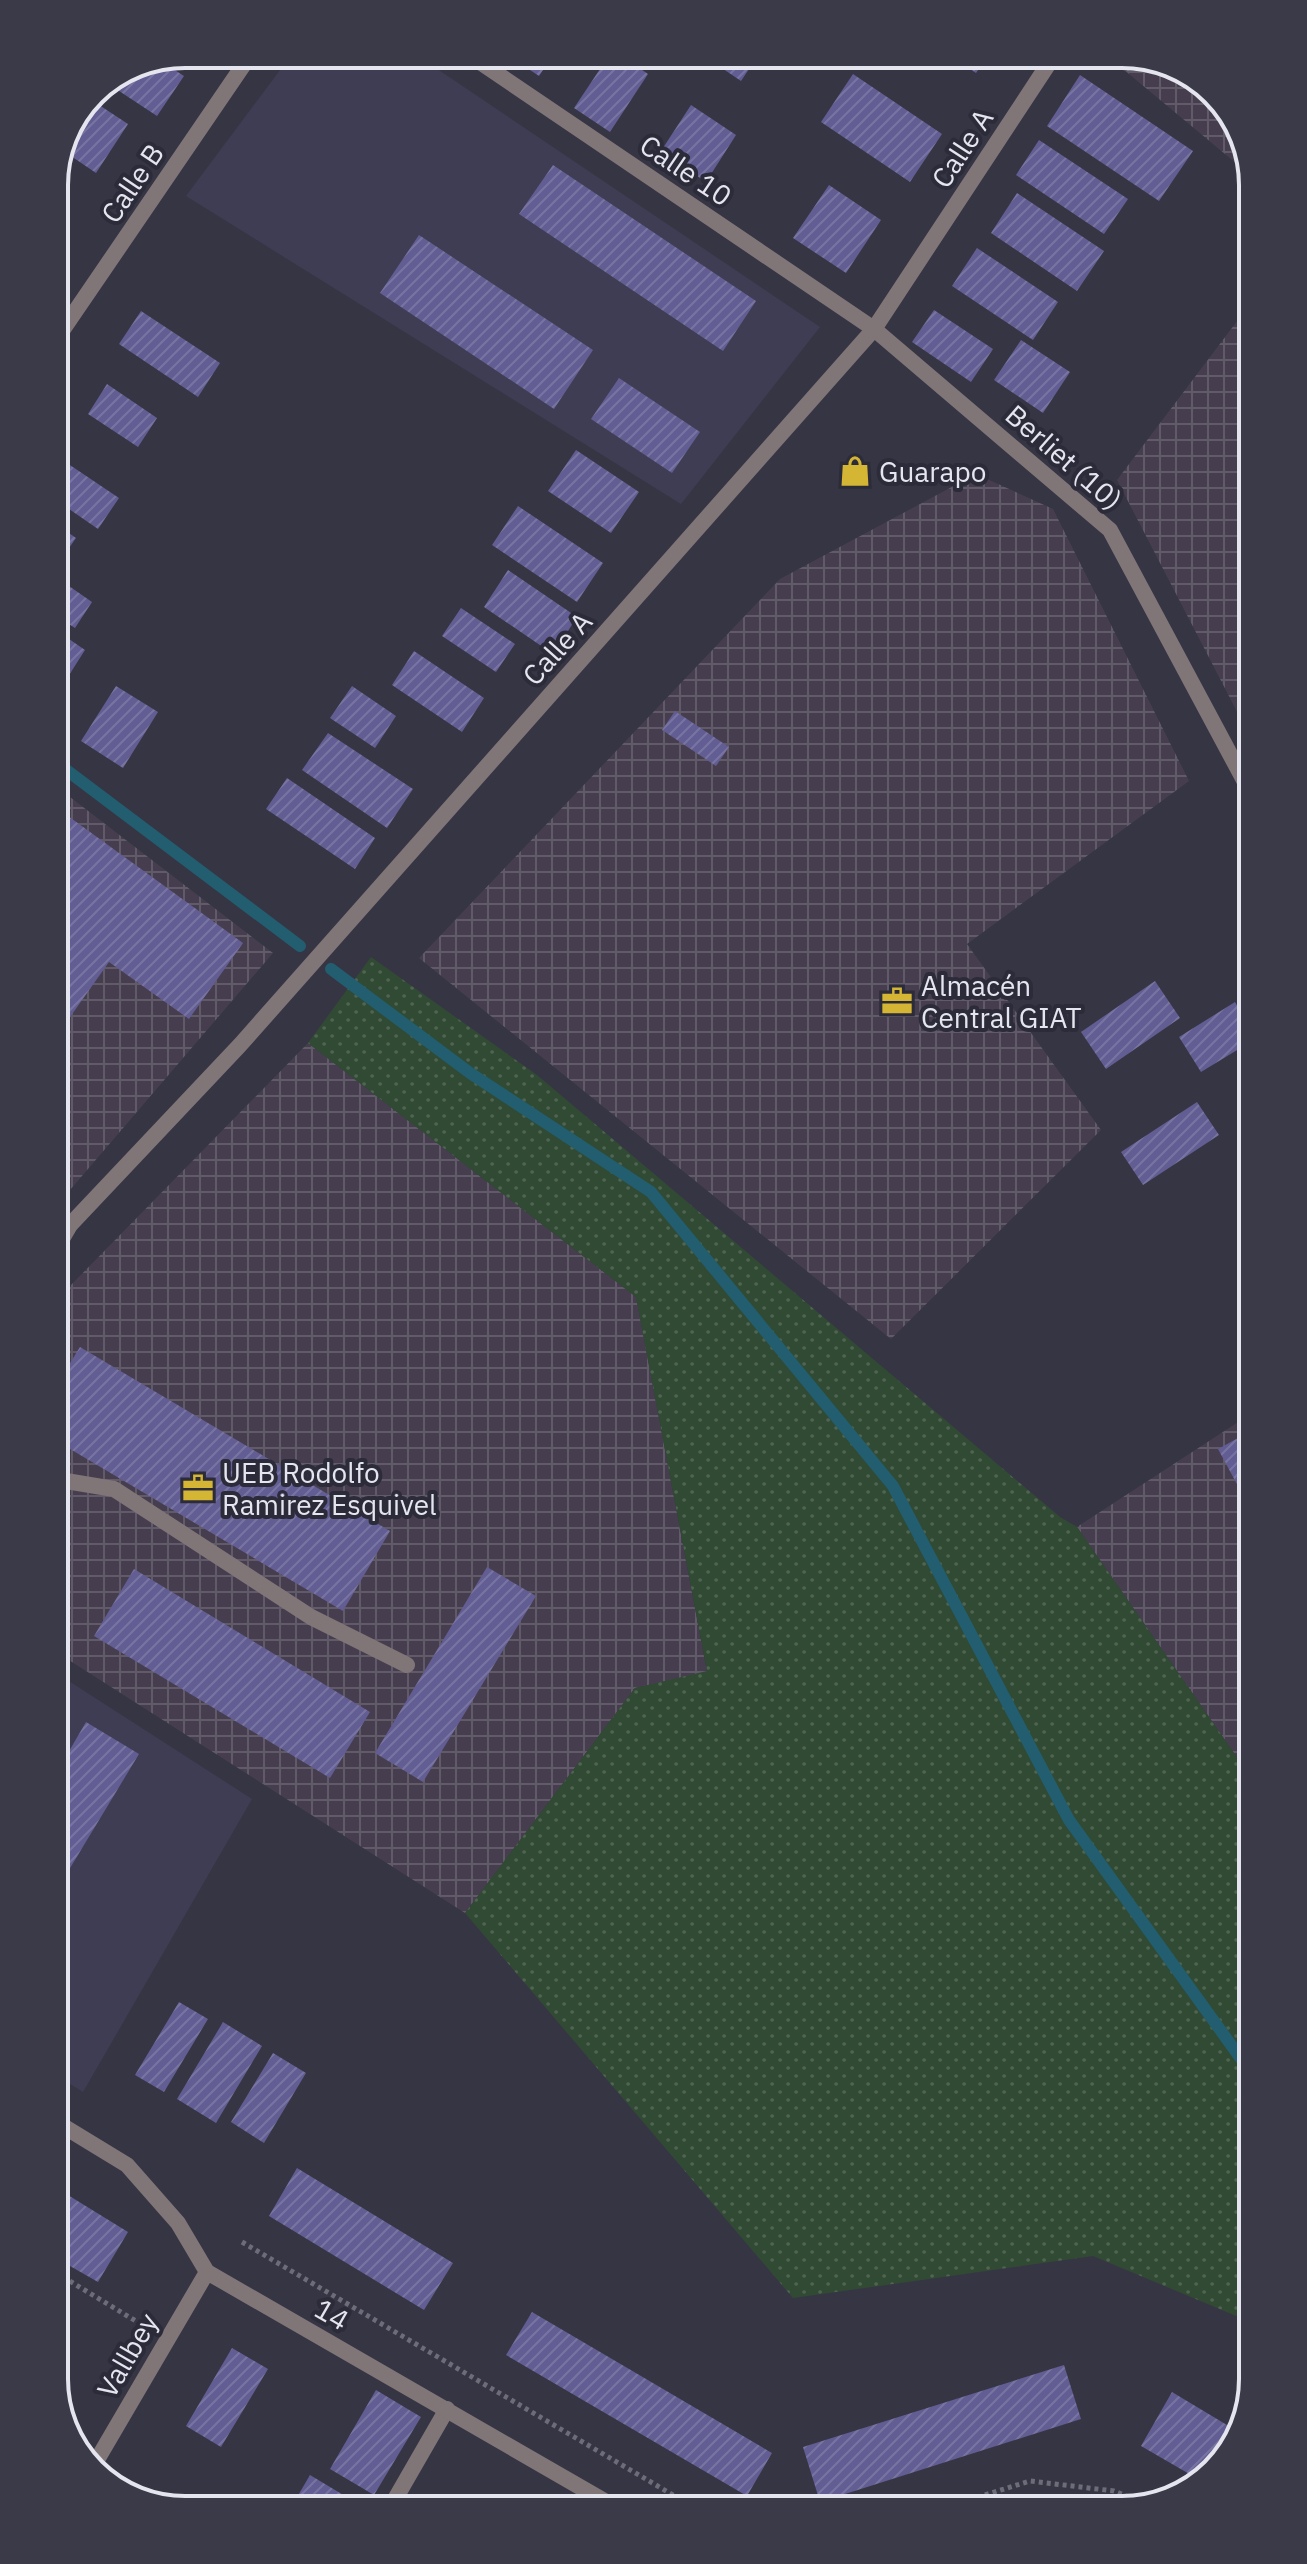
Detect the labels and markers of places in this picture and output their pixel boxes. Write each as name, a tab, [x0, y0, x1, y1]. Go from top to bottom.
place label: Guarapo	[879, 453, 986, 490]
shop icon: Guarapo	[838, 454, 872, 488]
place label: Almacén Central GIAT	[921, 967, 1082, 1036]
office icon: Almacén Central GIAT	[880, 984, 914, 1018]
place label: UEB Rodolfo Ramirez Esquivel	[222, 1454, 437, 1523]
office icon: UEB Rodolfo Ramirez Esquivel	[181, 1471, 215, 1505]

